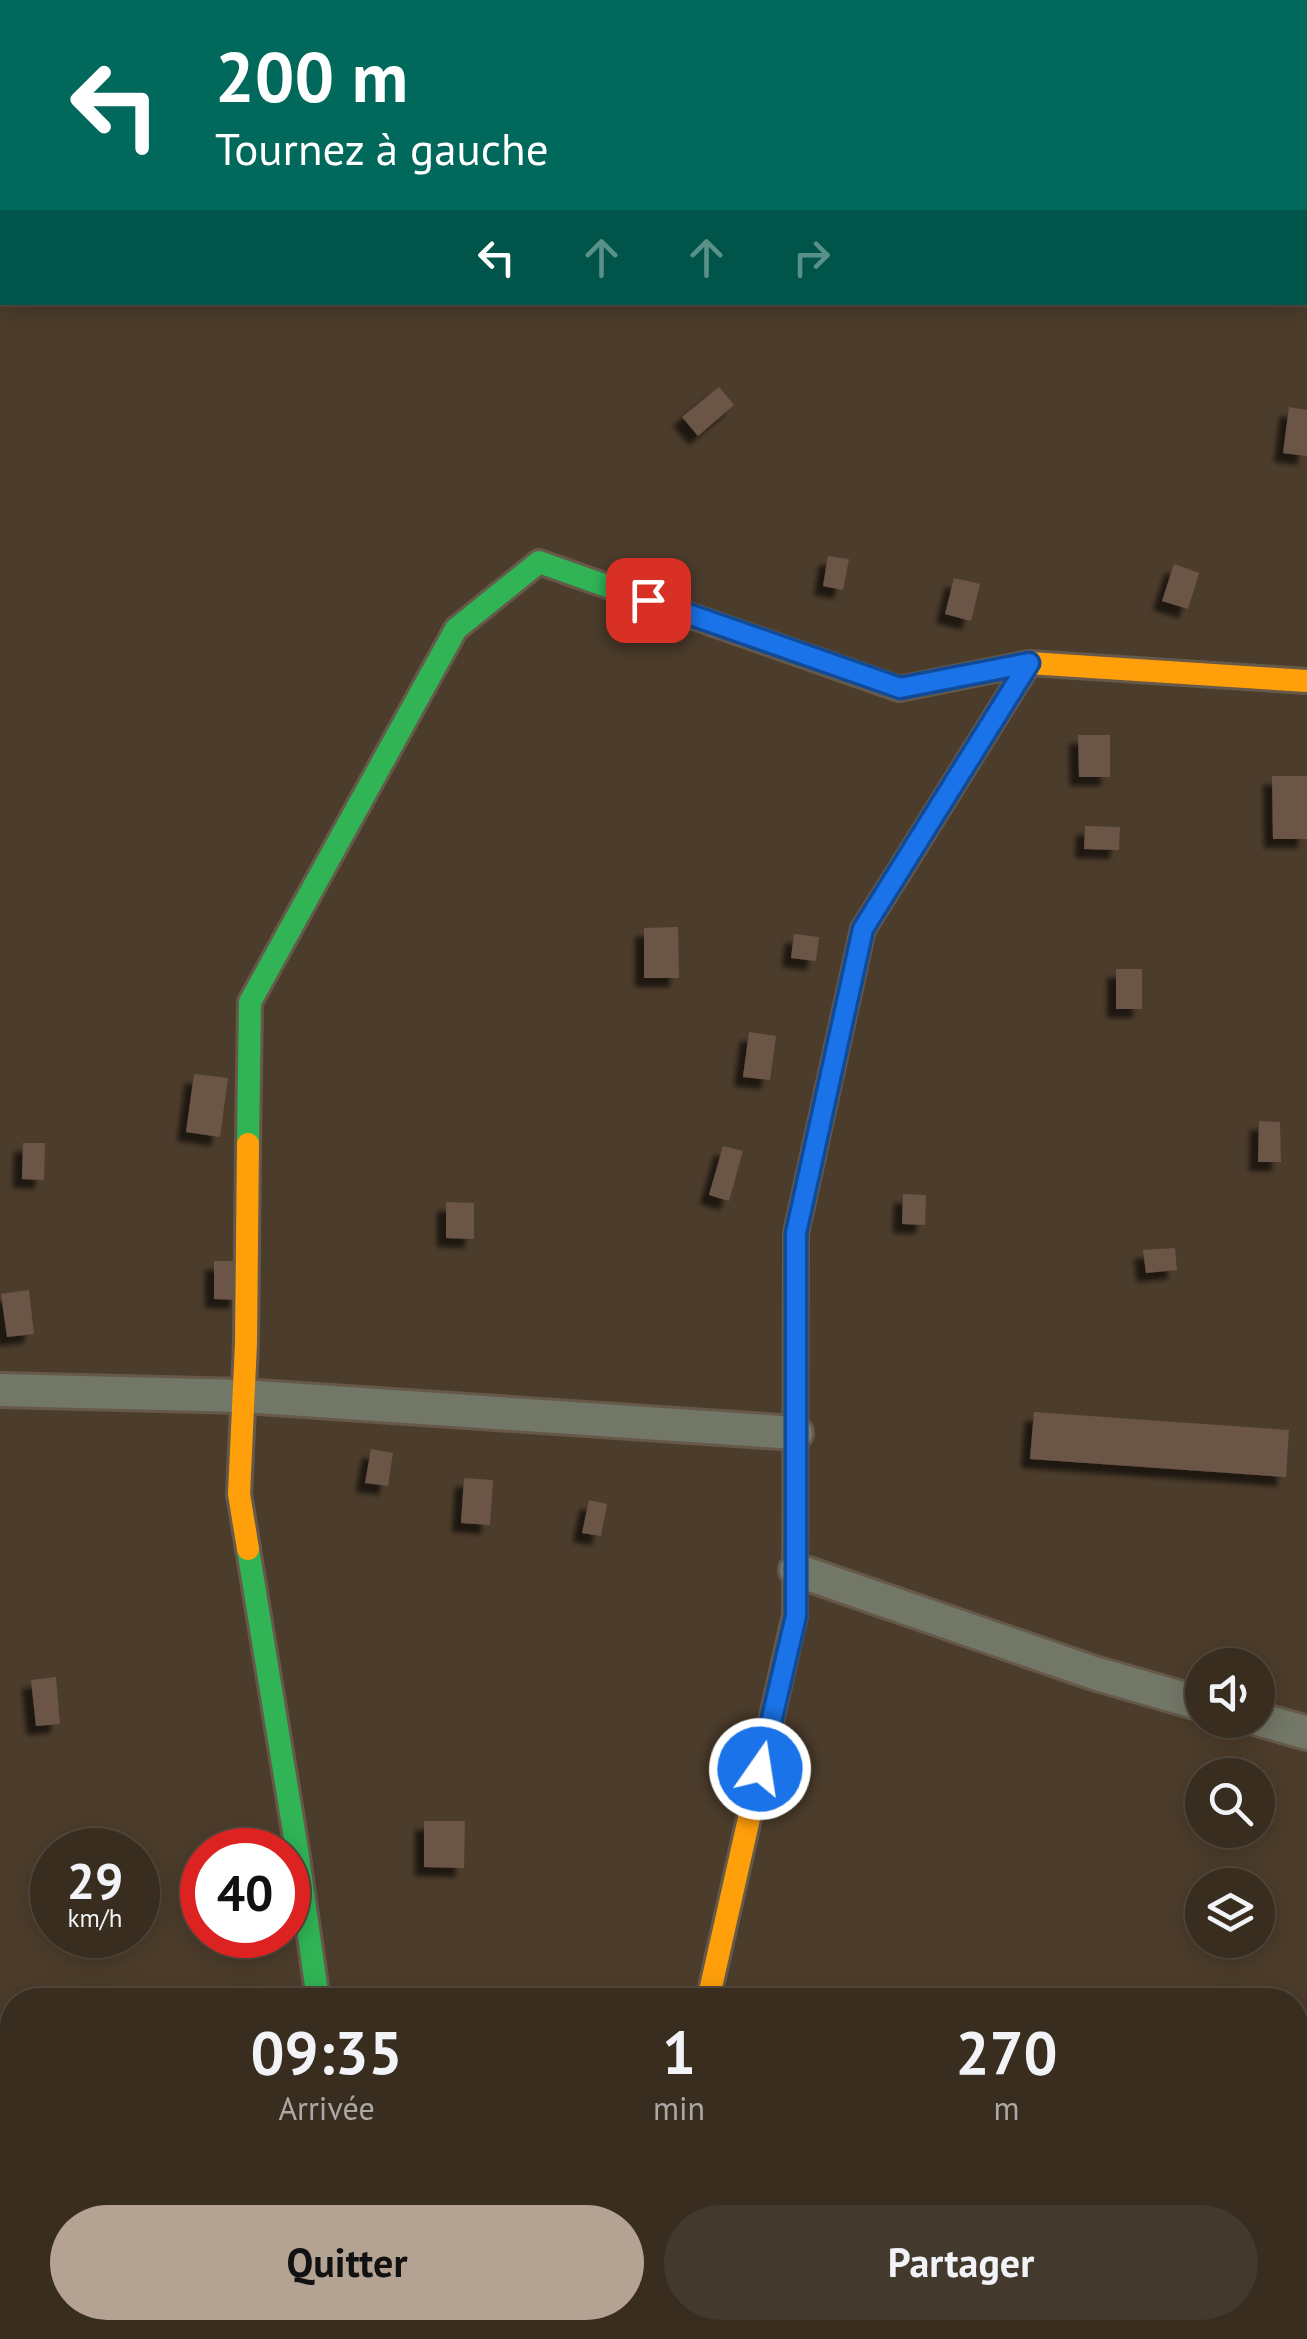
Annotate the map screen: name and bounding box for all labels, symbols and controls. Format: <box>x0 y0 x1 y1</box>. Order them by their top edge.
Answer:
text: 200 m <box>215 31 408 121</box>
icon: left <box>50 40 180 170</box>
text: Tournez à gauche <box>215 119 549 177</box>
icon: left <box>469 230 524 285</box>
icon: ahead <box>574 230 629 285</box>
icon: ahead <box>679 230 734 285</box>
icon: right <box>784 230 839 285</box>
pin <box>606 558 691 643</box>
icon: arrive <box>621 573 676 628</box>
map controls <box>1185 1648 1275 1958</box>
button: sound <box>1185 1648 1275 1738</box>
position arrow <box>708 1717 812 1821</box>
button: search <box>1185 1758 1275 1848</box>
speed limit sign: 40 <box>180 1828 310 1958</box>
text: 29 <box>67 1848 123 1913</box>
button: layers <box>1185 1868 1275 1958</box>
text: km/h <box>68 1902 122 1934</box>
text: 09:35 <box>250 2013 403 2091</box>
text: 1 <box>662 2013 696 2091</box>
text: 270 <box>956 2013 1058 2091</box>
text: Arrivée <box>278 2087 375 2129</box>
text: min <box>653 2087 705 2129</box>
text: m <box>994 2087 1020 2129</box>
button: Quitter <box>50 2205 644 2320</box>
button: Partager <box>664 2205 1258 2320</box>

